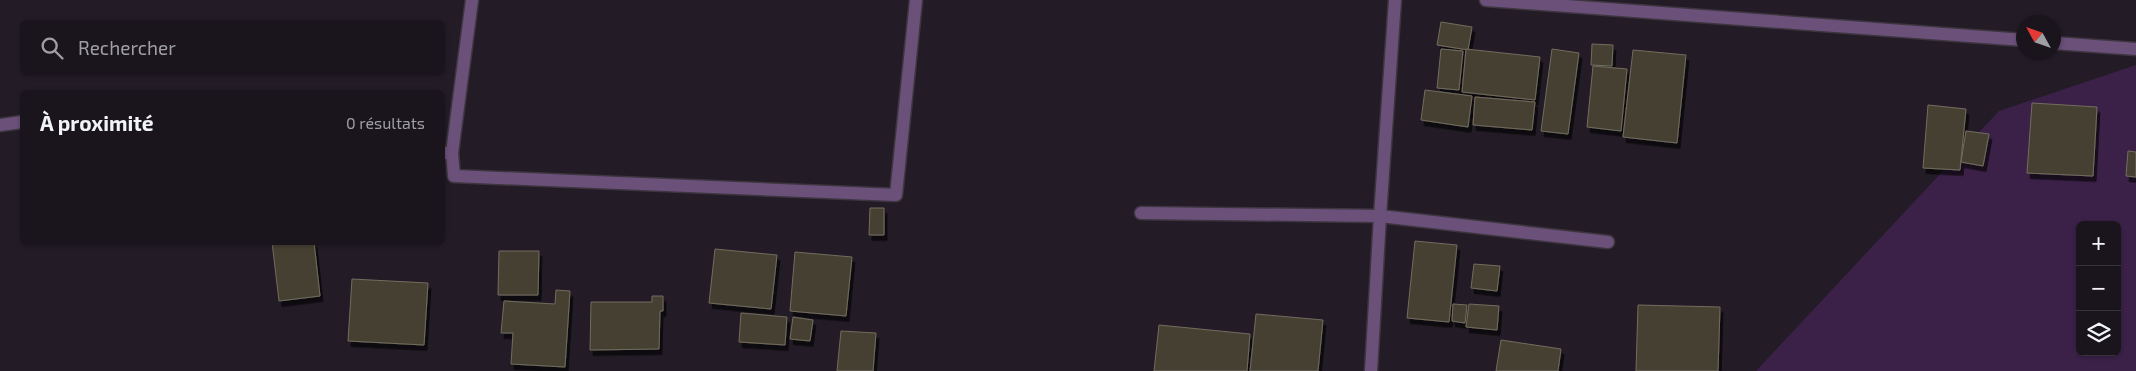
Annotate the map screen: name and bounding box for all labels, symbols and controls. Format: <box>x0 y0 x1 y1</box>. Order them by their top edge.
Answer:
north arrow <box>2016 15 2061 60</box>
search box <box>20 20 445 75</box>
icon: search <box>38 34 66 62</box>
text: Rechercher <box>78 36 176 59</box>
text: À proximité <box>40 110 154 135</box>
text: 0 résultats <box>346 113 425 132</box>
map controls <box>2076 221 2121 356</box>
button: + <box>2076 221 2121 266</box>
button: − <box>2076 266 2121 311</box>
button: layers <box>2076 311 2121 356</box>

